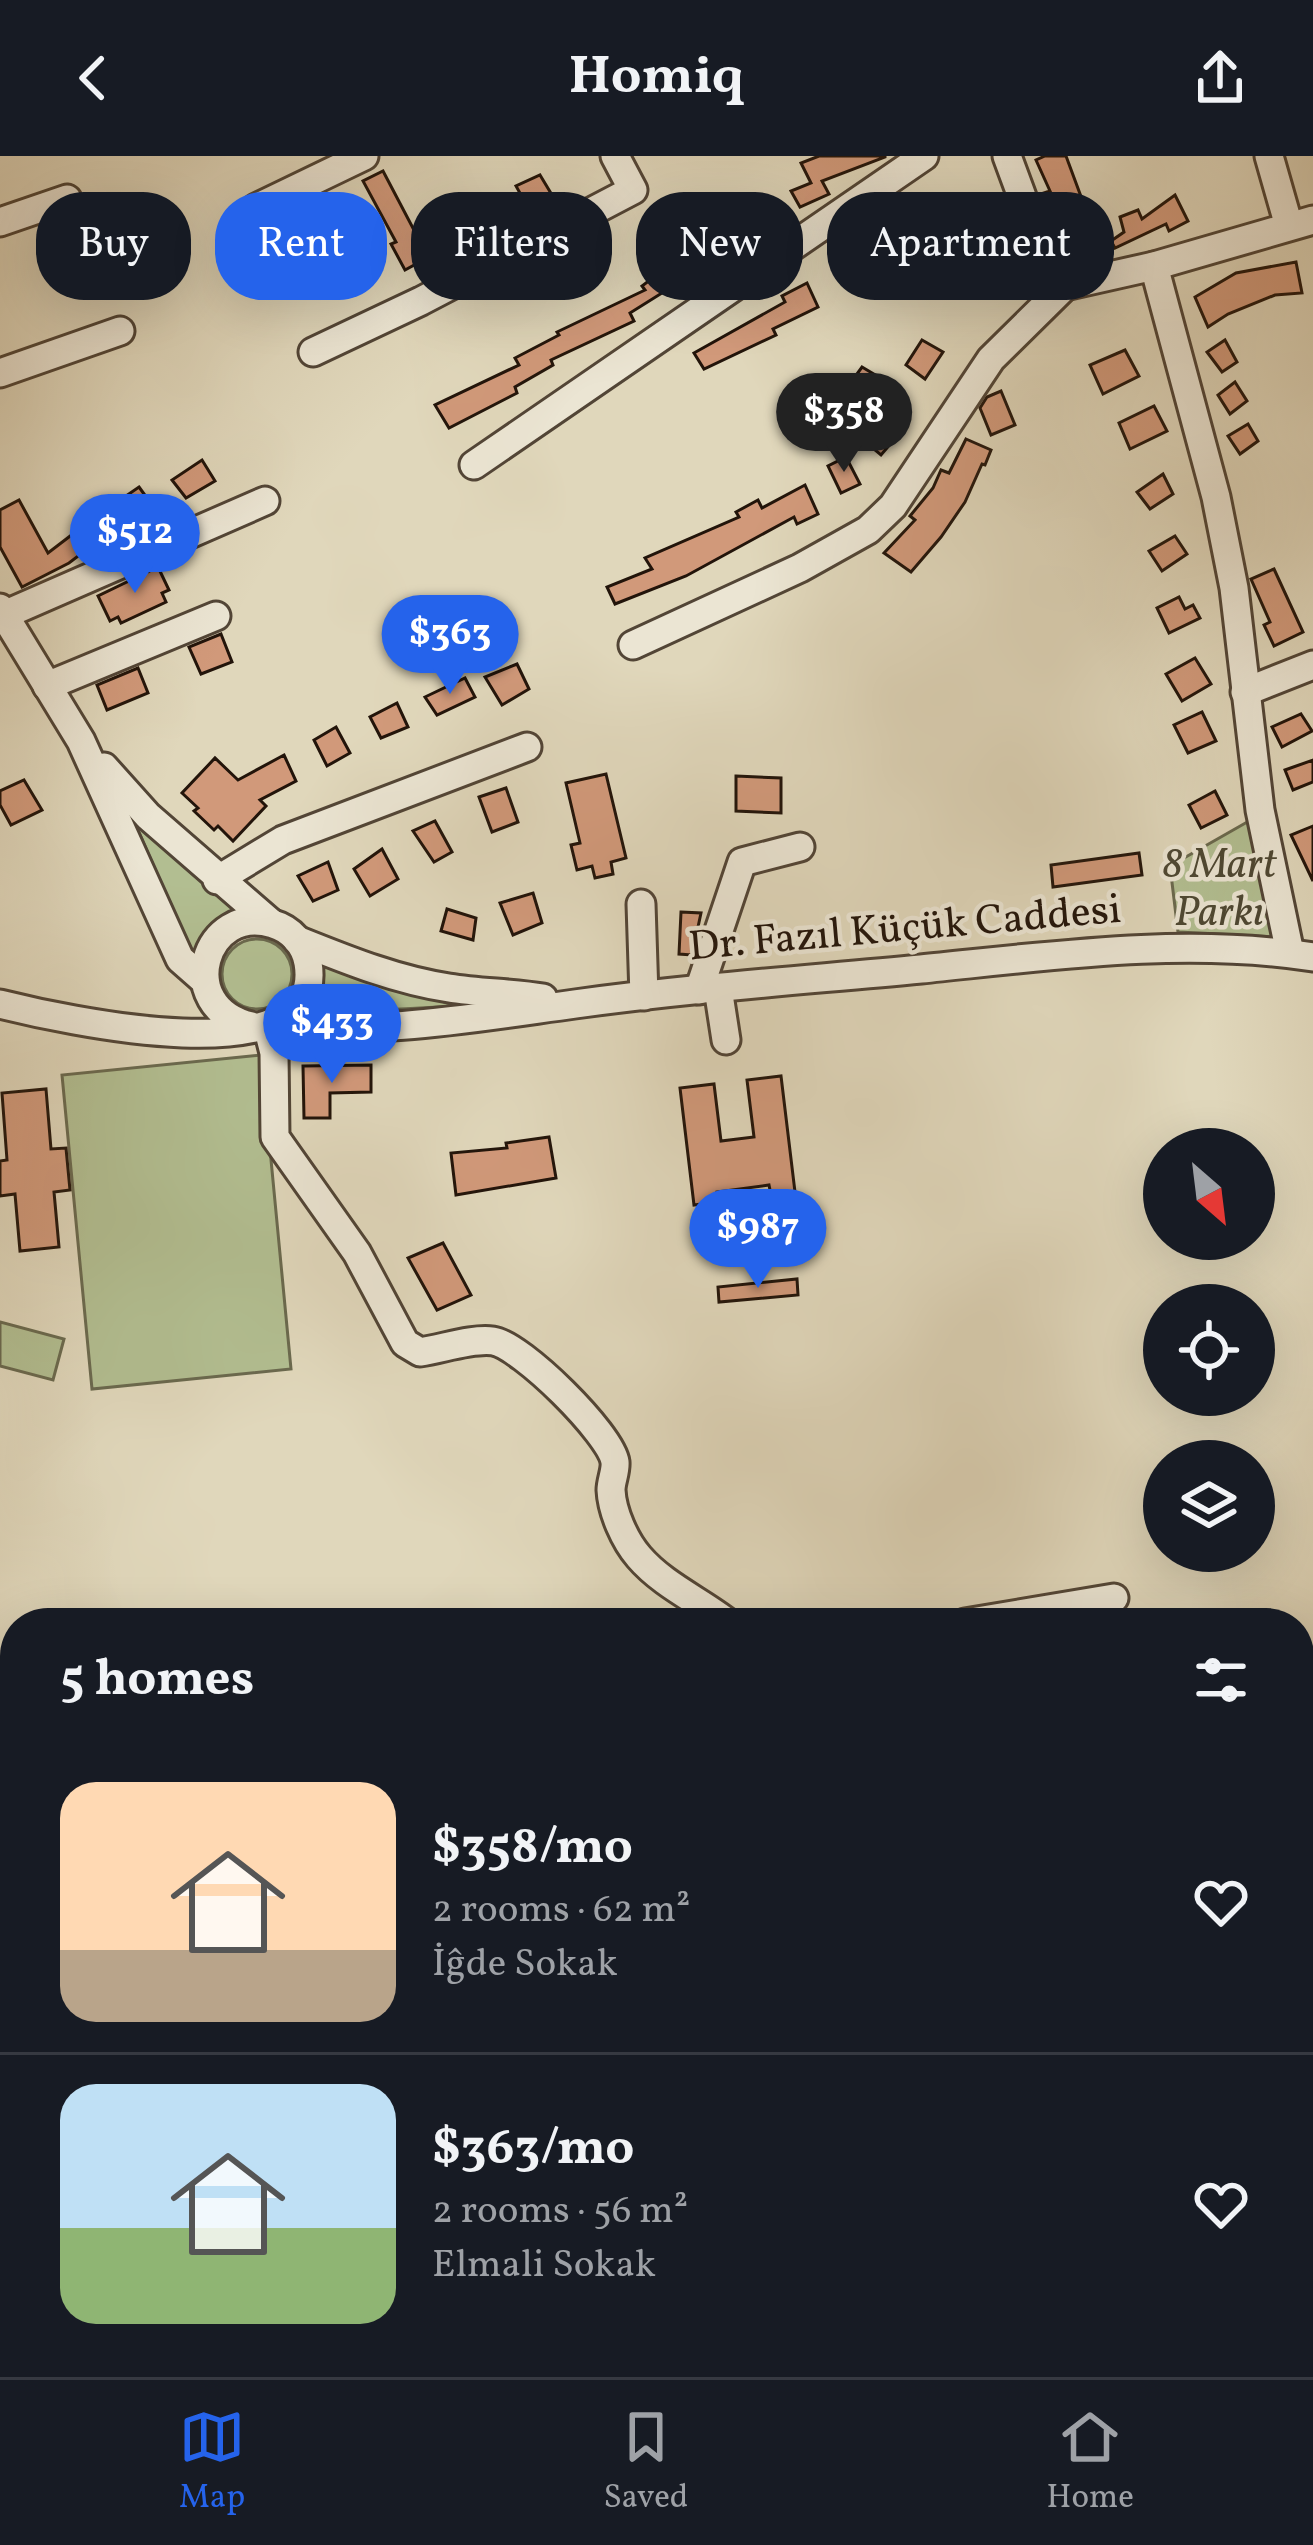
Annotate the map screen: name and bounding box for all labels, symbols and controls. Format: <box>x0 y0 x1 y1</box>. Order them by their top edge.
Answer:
text: Homiq <box>569 41 744 116</box>
icon: back <box>60 45 126 111</box>
icon: share <box>1187 45 1253 111</box>
chip: Buy <box>36 192 191 300</box>
chip: Rent <box>215 192 387 300</box>
chip: Filters <box>411 192 612 300</box>
chip: New <box>636 192 803 300</box>
chip: Apartment <box>827 192 1114 300</box>
pin: $358 <box>773 373 915 475</box>
text: $358 <box>803 385 885 439</box>
pin: $512 <box>64 494 206 596</box>
text: $512 <box>97 506 173 560</box>
pin: $363 <box>379 595 521 697</box>
text: $363 <box>409 607 491 661</box>
park label: 8 Mart Parkı <box>1162 837 1278 944</box>
street label: Dr. Fazıl Küçük Caddesi <box>686 882 1124 978</box>
pin: $433 <box>261 984 403 1086</box>
text: $433 <box>290 996 374 1050</box>
north arrow <box>1143 1128 1275 1260</box>
map controls <box>1143 1128 1275 1572</box>
pin: $987 <box>687 1189 829 1291</box>
text: $987 <box>716 1201 800 1255</box>
button: locate <box>1143 1284 1275 1416</box>
button: layers <box>1143 1440 1275 1572</box>
text: 5 homes <box>60 1645 254 1716</box>
icon: filters <box>1188 1647 1254 1713</box>
text: $358/mo <box>432 1813 633 1884</box>
icon: home <box>156 1830 300 1974</box>
icon: heart <box>1188 1869 1254 1935</box>
text: 2 rooms · 62 m² <box>432 1884 690 1938</box>
text: İĝde Sokak <box>432 1938 618 1992</box>
text: $363/mo <box>432 2114 634 2185</box>
icon: home <box>156 2132 300 2276</box>
icon: heart <box>1188 2171 1254 2237</box>
text: 2 rooms · 56 m² <box>432 2185 688 2239</box>
text: Elmali Sokak <box>432 2239 656 2293</box>
tab: Map <box>179 2404 245 2522</box>
tab: Saved <box>603 2404 688 2522</box>
tab: Home <box>1047 2404 1134 2522</box>

